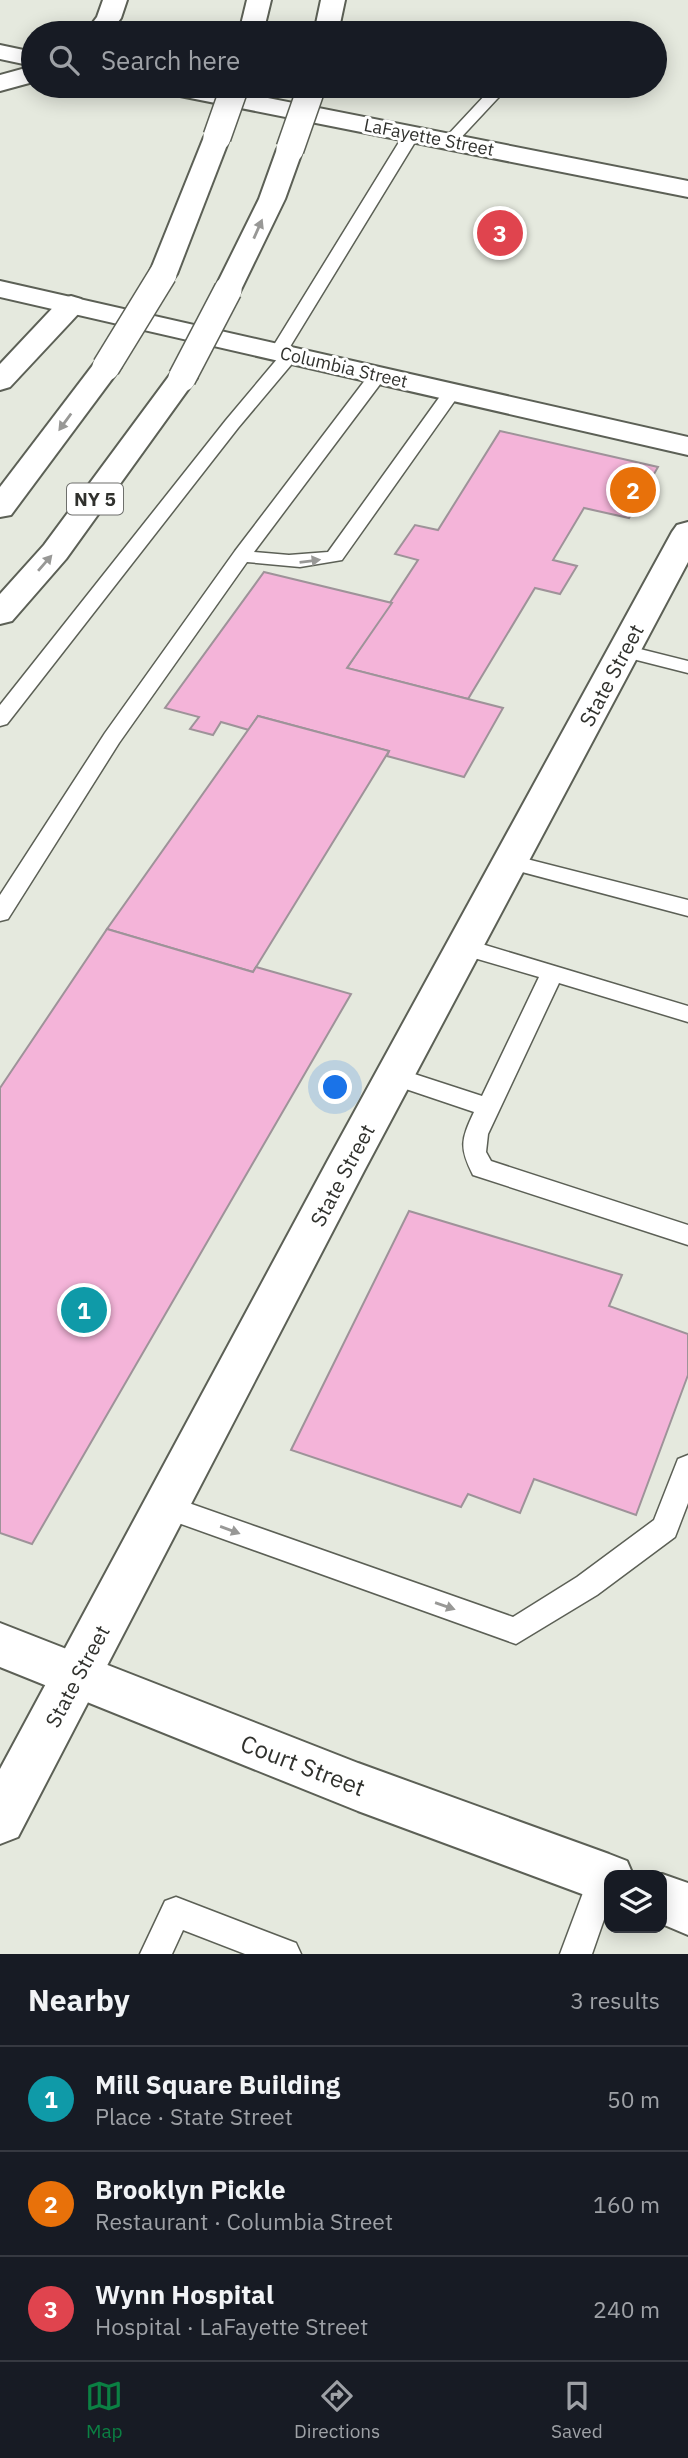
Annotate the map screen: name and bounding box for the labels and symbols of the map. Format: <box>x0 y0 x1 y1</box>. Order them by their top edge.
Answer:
street label: LaFayette Street <box>362 113 496 161</box>
pin: 3 <box>477 207 523 259</box>
one-way arrow <box>252 219 264 239</box>
street label: Columbia Street <box>278 341 410 393</box>
one-way arrow <box>59 413 73 431</box>
pin: 2 <box>610 464 656 516</box>
road number: NY 5 <box>67 484 123 514</box>
one-way arrow <box>37 554 53 572</box>
one-way arrow <box>299 555 321 566</box>
street label: State Street <box>572 619 650 731</box>
your location <box>318 1070 352 1104</box>
street label: State Street <box>303 1119 381 1231</box>
pin: 1 <box>61 1284 107 1336</box>
one-way arrow <box>220 1525 241 1536</box>
one-way arrow <box>434 1601 455 1612</box>
street label: State Street <box>38 1620 116 1732</box>
street label: Court Street <box>236 1727 370 1803</box>

